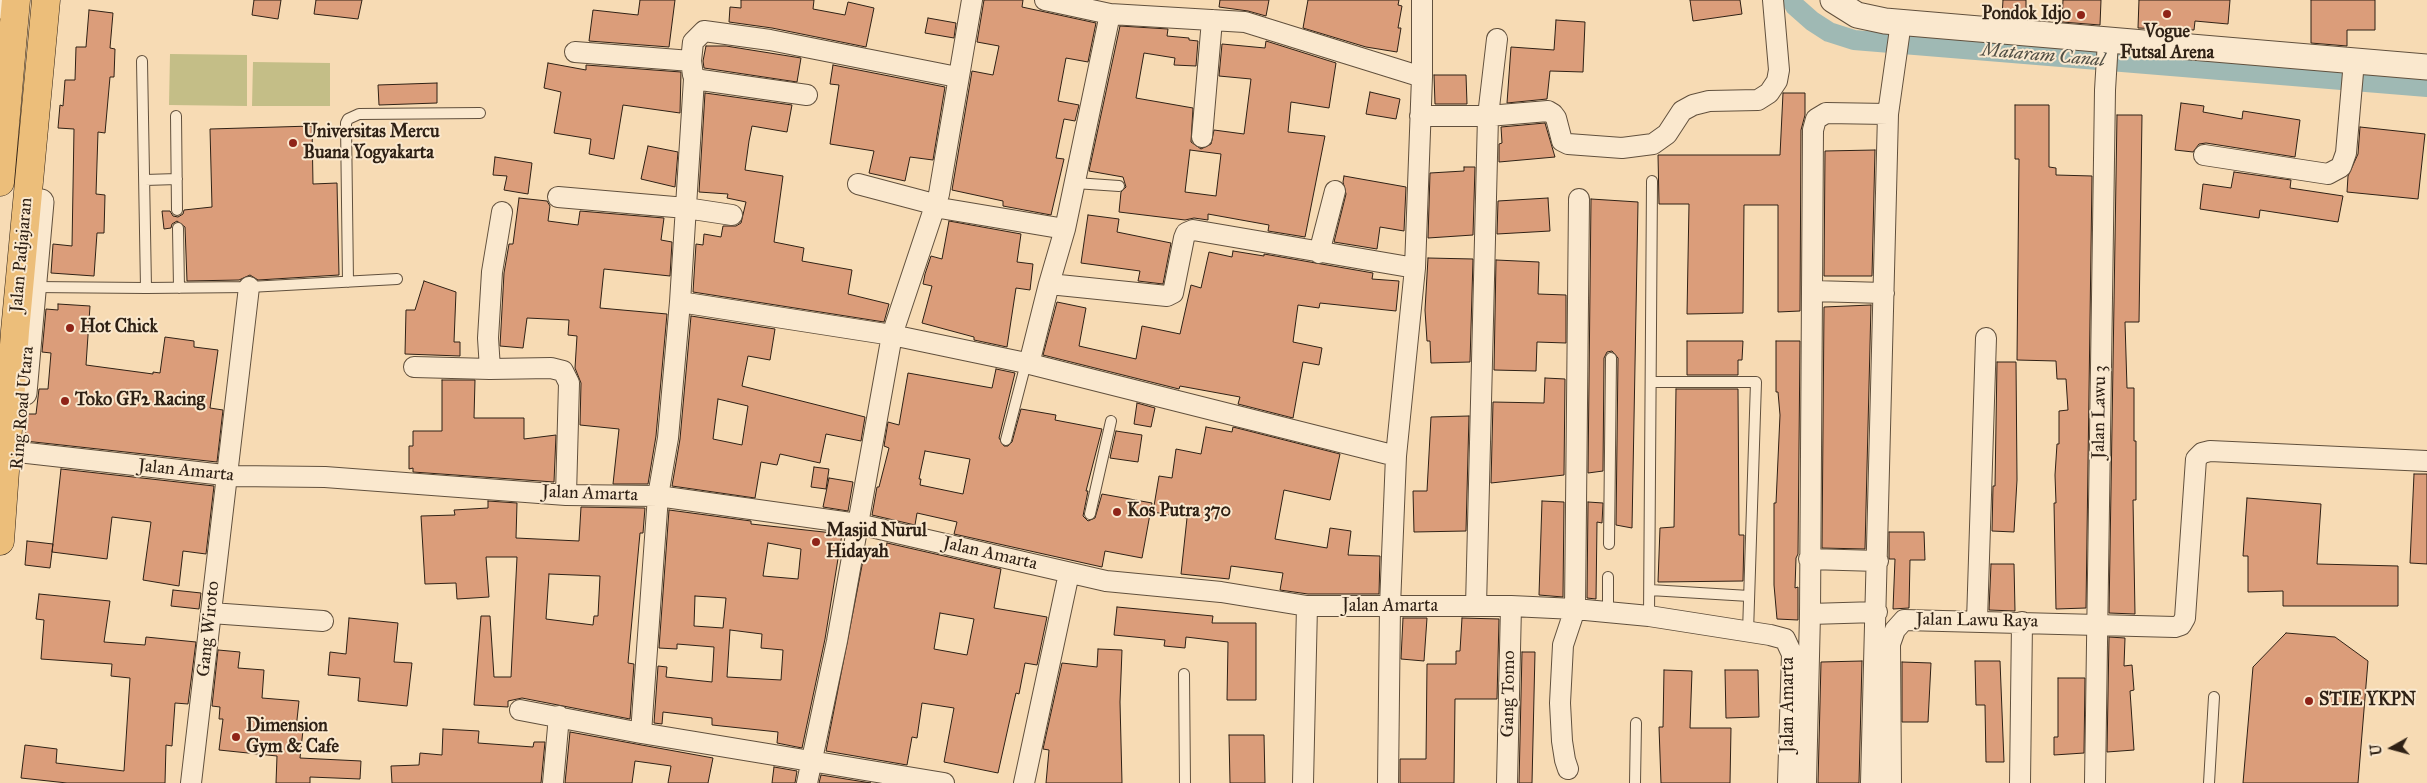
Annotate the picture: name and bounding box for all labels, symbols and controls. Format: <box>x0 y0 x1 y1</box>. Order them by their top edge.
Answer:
place label: Pondok Idjo <box>1982 4 2071 26</box>
marker: Vogue Futsal Arena <box>2161 8 2173 20</box>
marker: Pondok Idjo <box>2075 9 2087 21</box>
place label: Vogue Futsal Arena <box>2120 22 2214 64</box>
water label: Mataram Canal <box>1980 39 2106 73</box>
place label: Universitas Mercu Buana Yogyakarta <box>303 122 440 164</box>
marker: Universitas Mercu Buana Yogyakarta <box>287 137 299 149</box>
street label: Jalan Padjajaran <box>6 197 38 313</box>
place label: Hot Chick <box>80 317 158 339</box>
marker: Hot Chick <box>64 322 76 334</box>
street label: Ring Road Utara <box>7 345 39 471</box>
street label: Jalan Lawu 3 <box>2088 365 2112 459</box>
place label: Toko GF2 Racing <box>75 390 205 412</box>
marker: Toko GF2 Racing <box>59 395 71 407</box>
street label: Jalan Amarta <box>137 455 235 487</box>
street label: Jalan Amarta <box>542 482 638 506</box>
place label: Kos Putra 370 <box>1127 501 1231 523</box>
marker: Kos Putra 370 <box>1111 506 1123 518</box>
place label: Masjid Nurul Hidayah <box>826 521 927 564</box>
street label: Jalan Amarta <box>941 533 1039 575</box>
marker: Masjid Nurul Hidayah <box>810 536 822 548</box>
street label: Gang Wiroto <box>193 580 225 678</box>
street label: Jalan Amarta <box>1342 596 1438 618</box>
street label: Jalan Lawu Raya <box>1916 609 2038 633</box>
street label: Gang Tomo <box>1497 650 1521 738</box>
street label: Jalan Amarta <box>1778 657 1800 753</box>
place label: STIE YKPN <box>2319 690 2416 712</box>
marker: STIE YKPN <box>2303 695 2315 707</box>
place label: Dimension Gym & Cafe <box>246 716 339 759</box>
north arrow <box>2367 723 2417 773</box>
marker: Dimension Gym & Cafe <box>230 731 242 743</box>
text: U <box>2368 743 2386 756</box>

